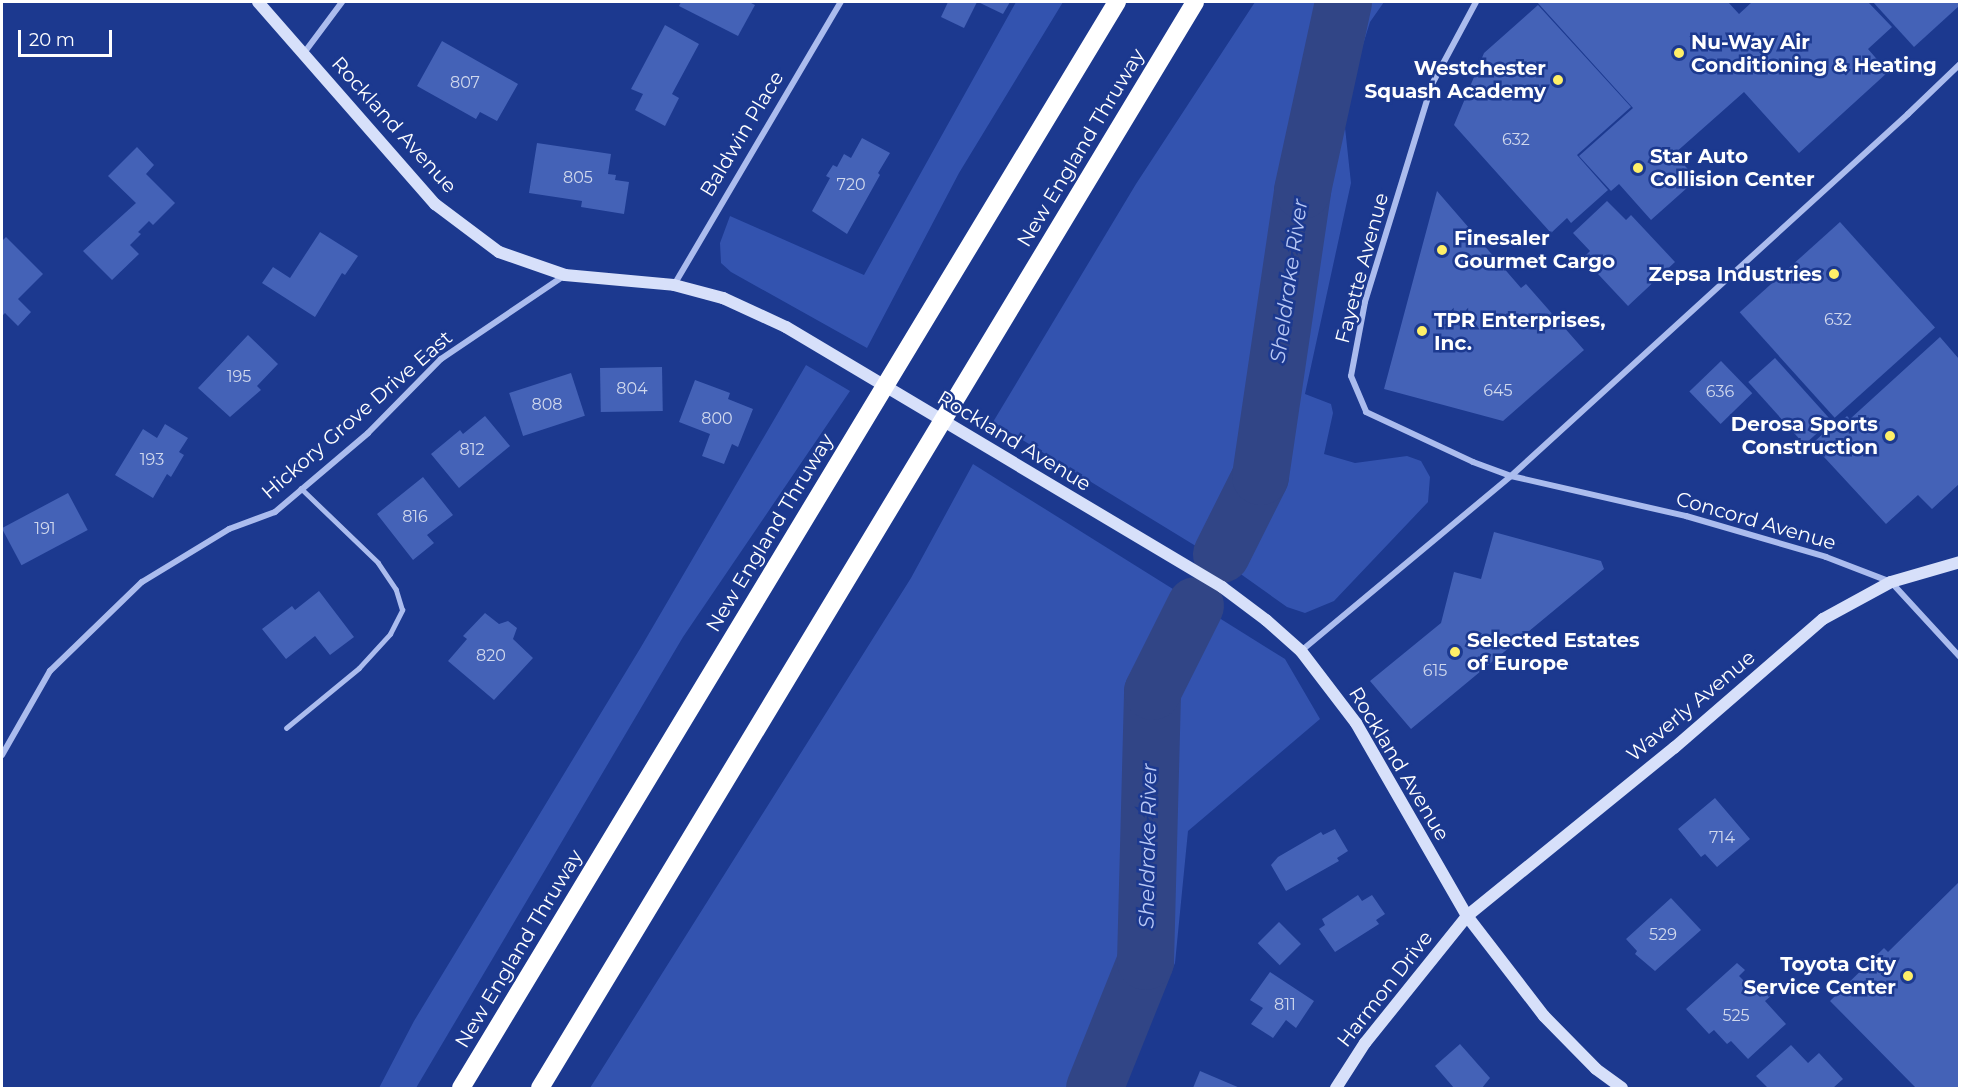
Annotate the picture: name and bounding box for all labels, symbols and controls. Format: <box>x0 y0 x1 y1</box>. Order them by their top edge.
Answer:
scale bar <box>21 18 116 56</box>
text: 20 m <box>29 29 75 51</box>
place label: Nu-Way Air Conditioning & Heating <box>1691 30 1937 77</box>
street label: New England Thruway <box>1012 45 1150 251</box>
marker: Nu-Way Air Conditioning & Heating <box>1672 46 1686 60</box>
street label: Rockland Avenue <box>327 52 461 198</box>
place label: Westchester Squash Academy <box>1365 56 1546 103</box>
street label: Baldwin Place <box>695 67 789 201</box>
house number: 807 <box>450 73 480 93</box>
marker: Westchester Squash Academy <box>1551 73 1565 87</box>
house number: 632 <box>1502 130 1530 150</box>
place label: Star Auto Collision Center <box>1650 144 1815 191</box>
marker: Star Auto Collision Center <box>1631 161 1645 175</box>
house number: 805 <box>563 168 593 188</box>
house number: 720 <box>836 175 866 195</box>
street label: Fayette Avenue <box>1330 190 1394 346</box>
water label: Sheldrake River <box>1265 197 1313 365</box>
place label: Finesaler Gourmet Cargo <box>1454 226 1615 273</box>
marker: Finesaler Gourmet Cargo <box>1435 243 1449 257</box>
place label: Zepsa Industries <box>1649 262 1822 286</box>
marker: Zepsa Industries <box>1827 267 1841 281</box>
place label: TPR Enterprises, Inc. <box>1434 308 1605 355</box>
house number: 632 <box>1824 310 1852 330</box>
marker: TPR Enterprises, Inc. <box>1415 324 1429 338</box>
street label: Hickory Grove Drive East <box>257 326 457 504</box>
house number: 195 <box>227 367 251 387</box>
house number: 804 <box>616 379 648 399</box>
house number: 645 <box>1483 381 1513 401</box>
house number: 636 <box>1706 382 1734 402</box>
street label: Rockland Avenue <box>933 386 1095 496</box>
house number: 808 <box>531 395 563 415</box>
house number: 800 <box>701 409 733 429</box>
place label: Derosa Sports Construction <box>1731 412 1878 459</box>
marker: Derosa Sports Construction <box>1883 429 1897 443</box>
street label: New England Thruway <box>701 430 839 636</box>
house number: 812 <box>459 440 485 460</box>
house number: 193 <box>140 450 164 470</box>
street label: Concord Avenue <box>1673 487 1839 555</box>
house number: 816 <box>402 507 428 527</box>
house number: 191 <box>34 519 56 539</box>
place label: Selected Estates of Europe <box>1467 628 1640 675</box>
marker: Selected Estates of Europe <box>1448 645 1462 659</box>
street label: Waverly Avenue <box>1622 645 1760 767</box>
house number: 820 <box>476 646 506 666</box>
house number: 615 <box>1423 661 1447 681</box>
street label: Rockland Avenue <box>1344 683 1454 845</box>
water label: Sheldrake River <box>1134 763 1162 929</box>
house number: 714 <box>1709 828 1735 848</box>
street label: New England Thruway <box>450 846 588 1052</box>
house number: 529 <box>1649 925 1677 945</box>
street label: Harmon Drive <box>1332 926 1438 1052</box>
place label: Toyota City Service Center <box>1744 952 1896 999</box>
marker: Toyota City Service Center <box>1901 969 1915 983</box>
house number: 811 <box>1274 995 1296 1015</box>
house number: 525 <box>1722 1006 1750 1026</box>

